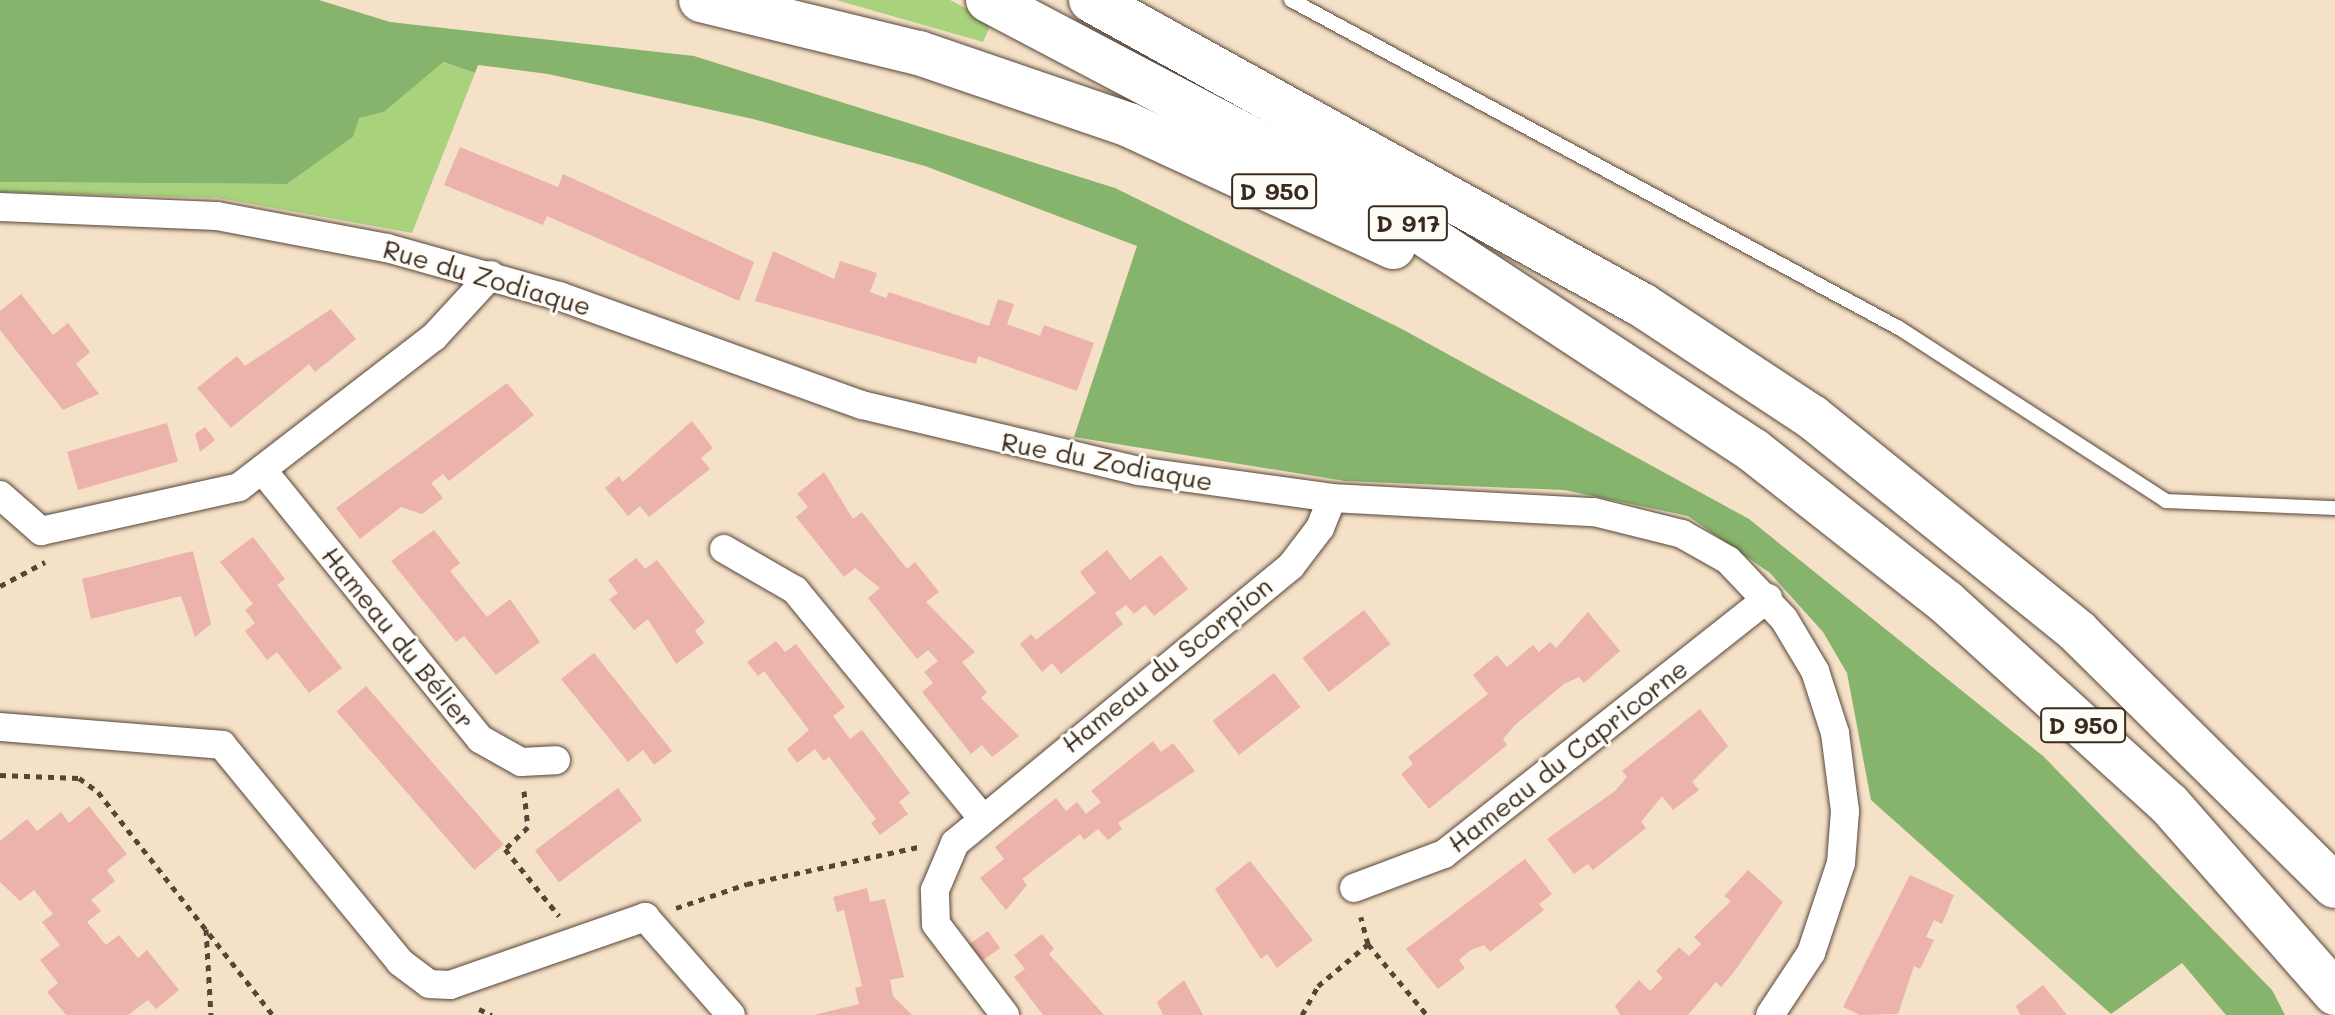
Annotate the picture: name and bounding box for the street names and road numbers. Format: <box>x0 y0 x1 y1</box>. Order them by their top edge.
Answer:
road number: D 950 <box>1230 171 1318 211</box>
road number: D 917 <box>1366 203 1450 243</box>
street label: Rue du Zodiaque <box>379 233 595 323</box>
street label: Rue du Zodiaque <box>999 426 1215 498</box>
street label: Hameau du Bélier <box>315 541 481 735</box>
street label: Hameau du Scorpion <box>1056 571 1278 759</box>
street label: Hameau du Capricorne <box>1442 653 1694 859</box>
road number: D 950 <box>2039 705 2127 745</box>

